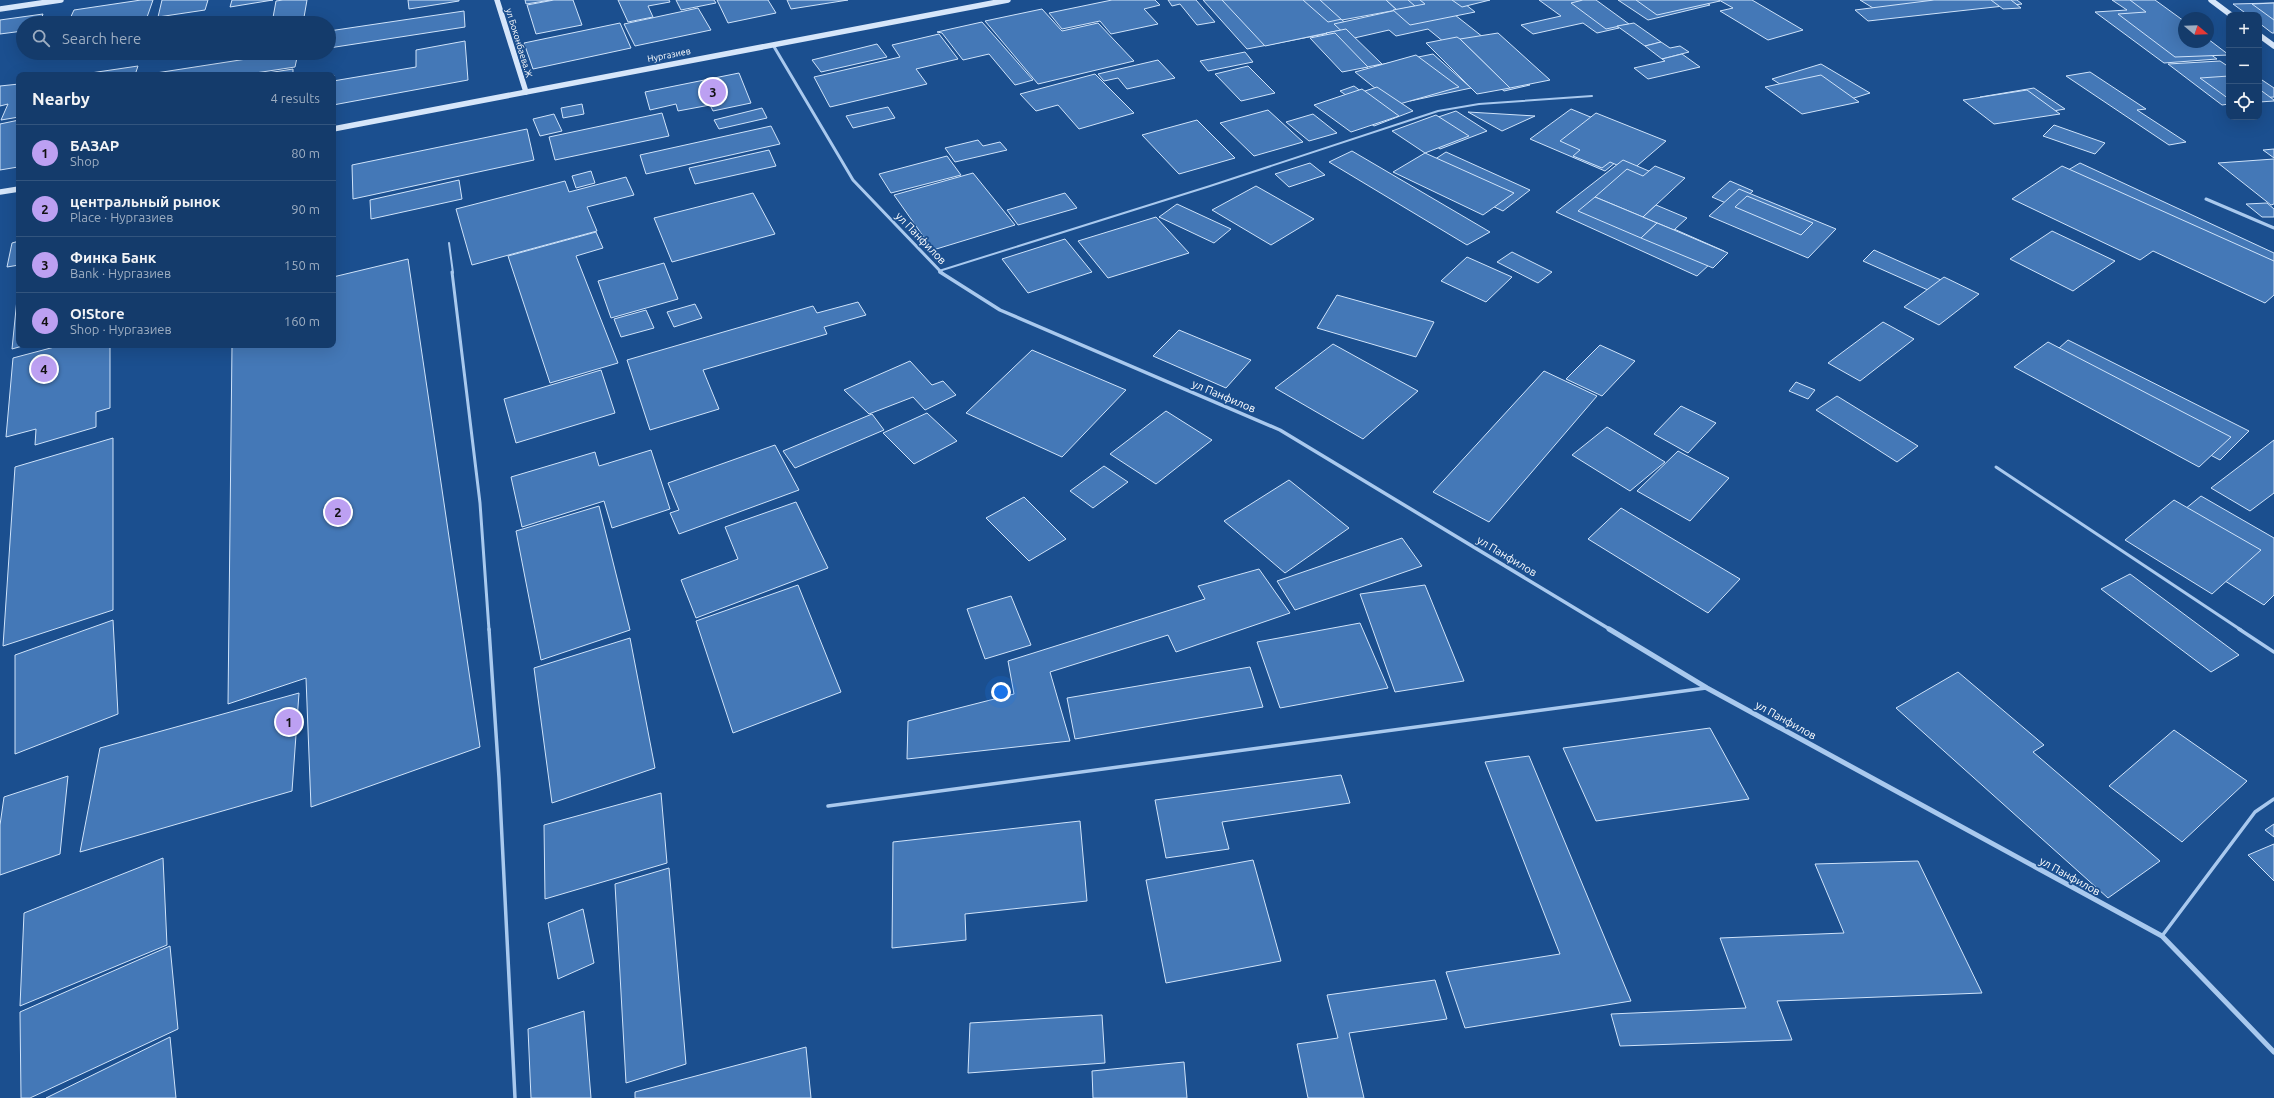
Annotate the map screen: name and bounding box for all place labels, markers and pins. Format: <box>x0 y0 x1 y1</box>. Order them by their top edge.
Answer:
pin: 3 <box>700 77 726 107</box>
pin: 4 <box>31 354 57 384</box>
pin: 2 <box>325 497 351 527</box>
pin: 1 <box>276 707 302 737</box>

